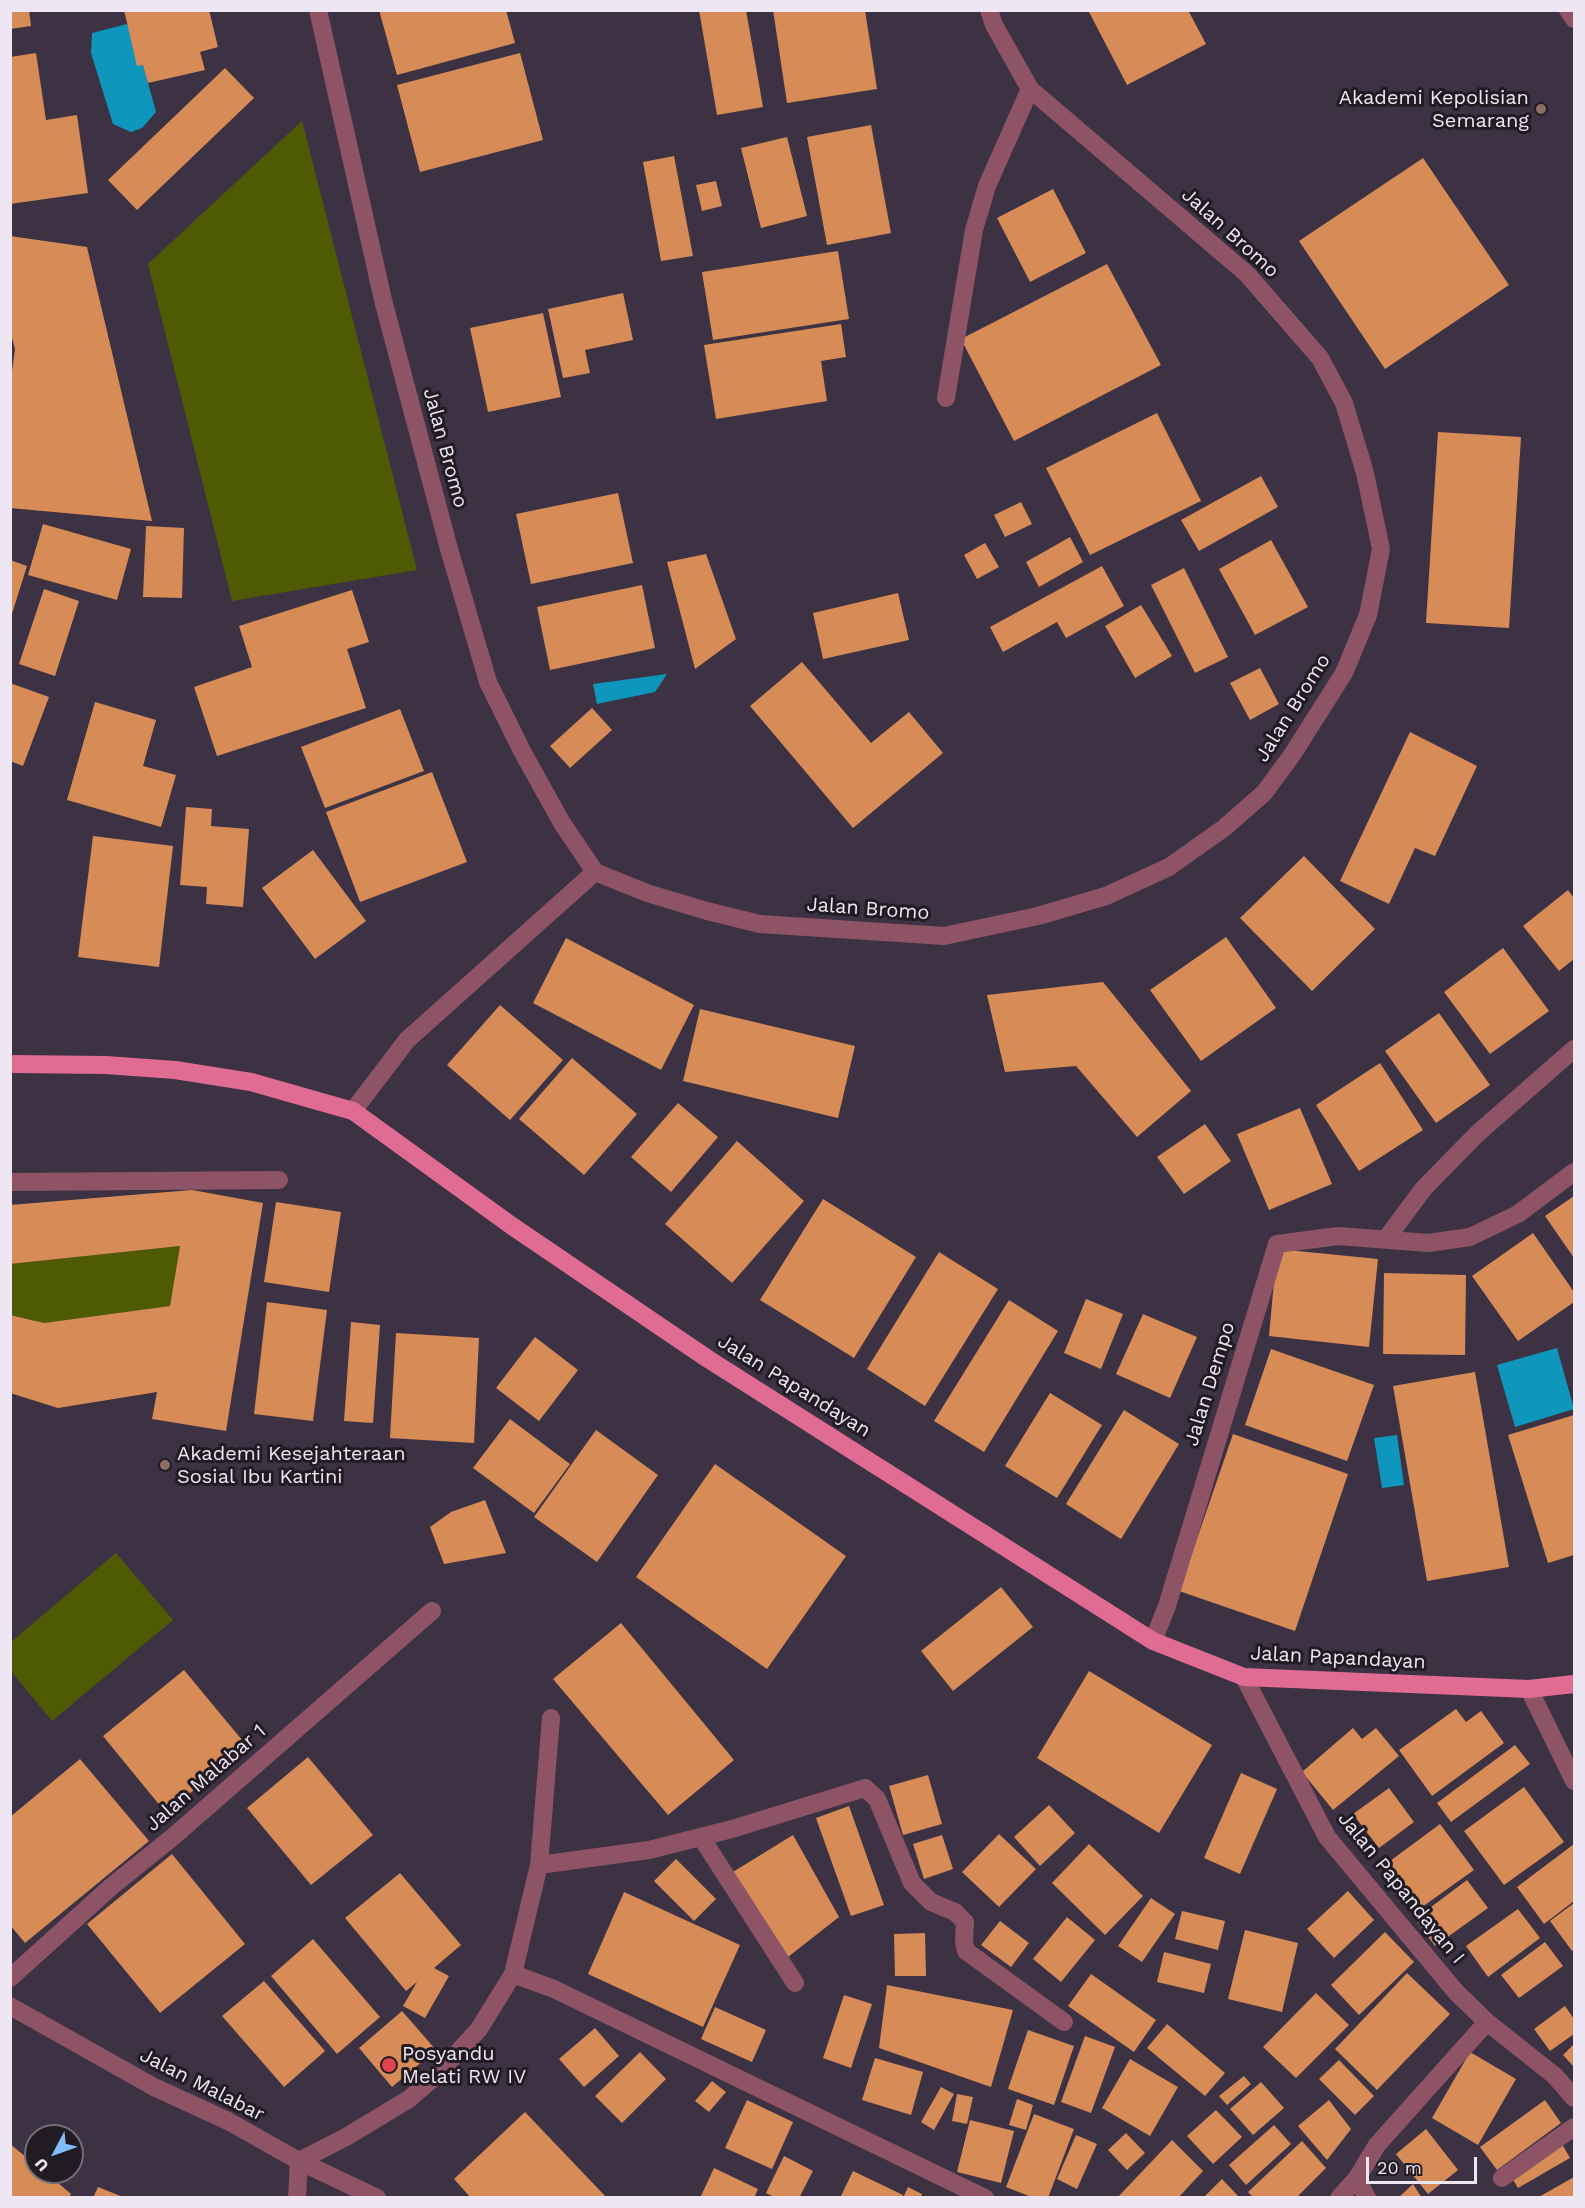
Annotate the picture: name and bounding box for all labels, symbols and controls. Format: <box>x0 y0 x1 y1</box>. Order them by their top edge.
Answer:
place label: Akademi Kepolisian Semarang <box>1339 86 1529 133</box>
marker: Akademi Kepolisian Semarang <box>1534 102 1548 116</box>
street label: Jalan Bromo <box>1176 183 1284 283</box>
street label: Jalan Bromo <box>418 386 472 510</box>
street label: Jalan Bromo <box>1250 650 1336 766</box>
street label: Jalan Bromo <box>806 893 930 925</box>
street label: Jalan Dempo <box>1180 1319 1240 1449</box>
street label: Jalan Papandayan <box>713 1329 875 1443</box>
place label: Akademi Kesejahteraan Sosial Ibu Kartini <box>177 1442 406 1489</box>
marker: Akademi Kesejahteraan Sosial Ibu Kartini <box>158 1458 172 1472</box>
street label: Jalan Papandayan <box>1250 1641 1426 1675</box>
street label: Jalan Malabar 1 <box>141 1719 271 1837</box>
street label: Jalan Papandayan I <box>1332 1807 1470 1969</box>
place label: Posyandu Melati RW IV <box>402 2042 526 2089</box>
street label: Jalan Malabar <box>136 2043 268 2127</box>
marker: Posyandu Melati RW IV <box>380 2056 398 2074</box>
north arrow <box>24 2124 84 2184</box>
scale bar <box>1369 2145 1480 2183</box>
text: U <box>31 2154 52 2175</box>
text: 20 m <box>1377 2157 1422 2178</box>

